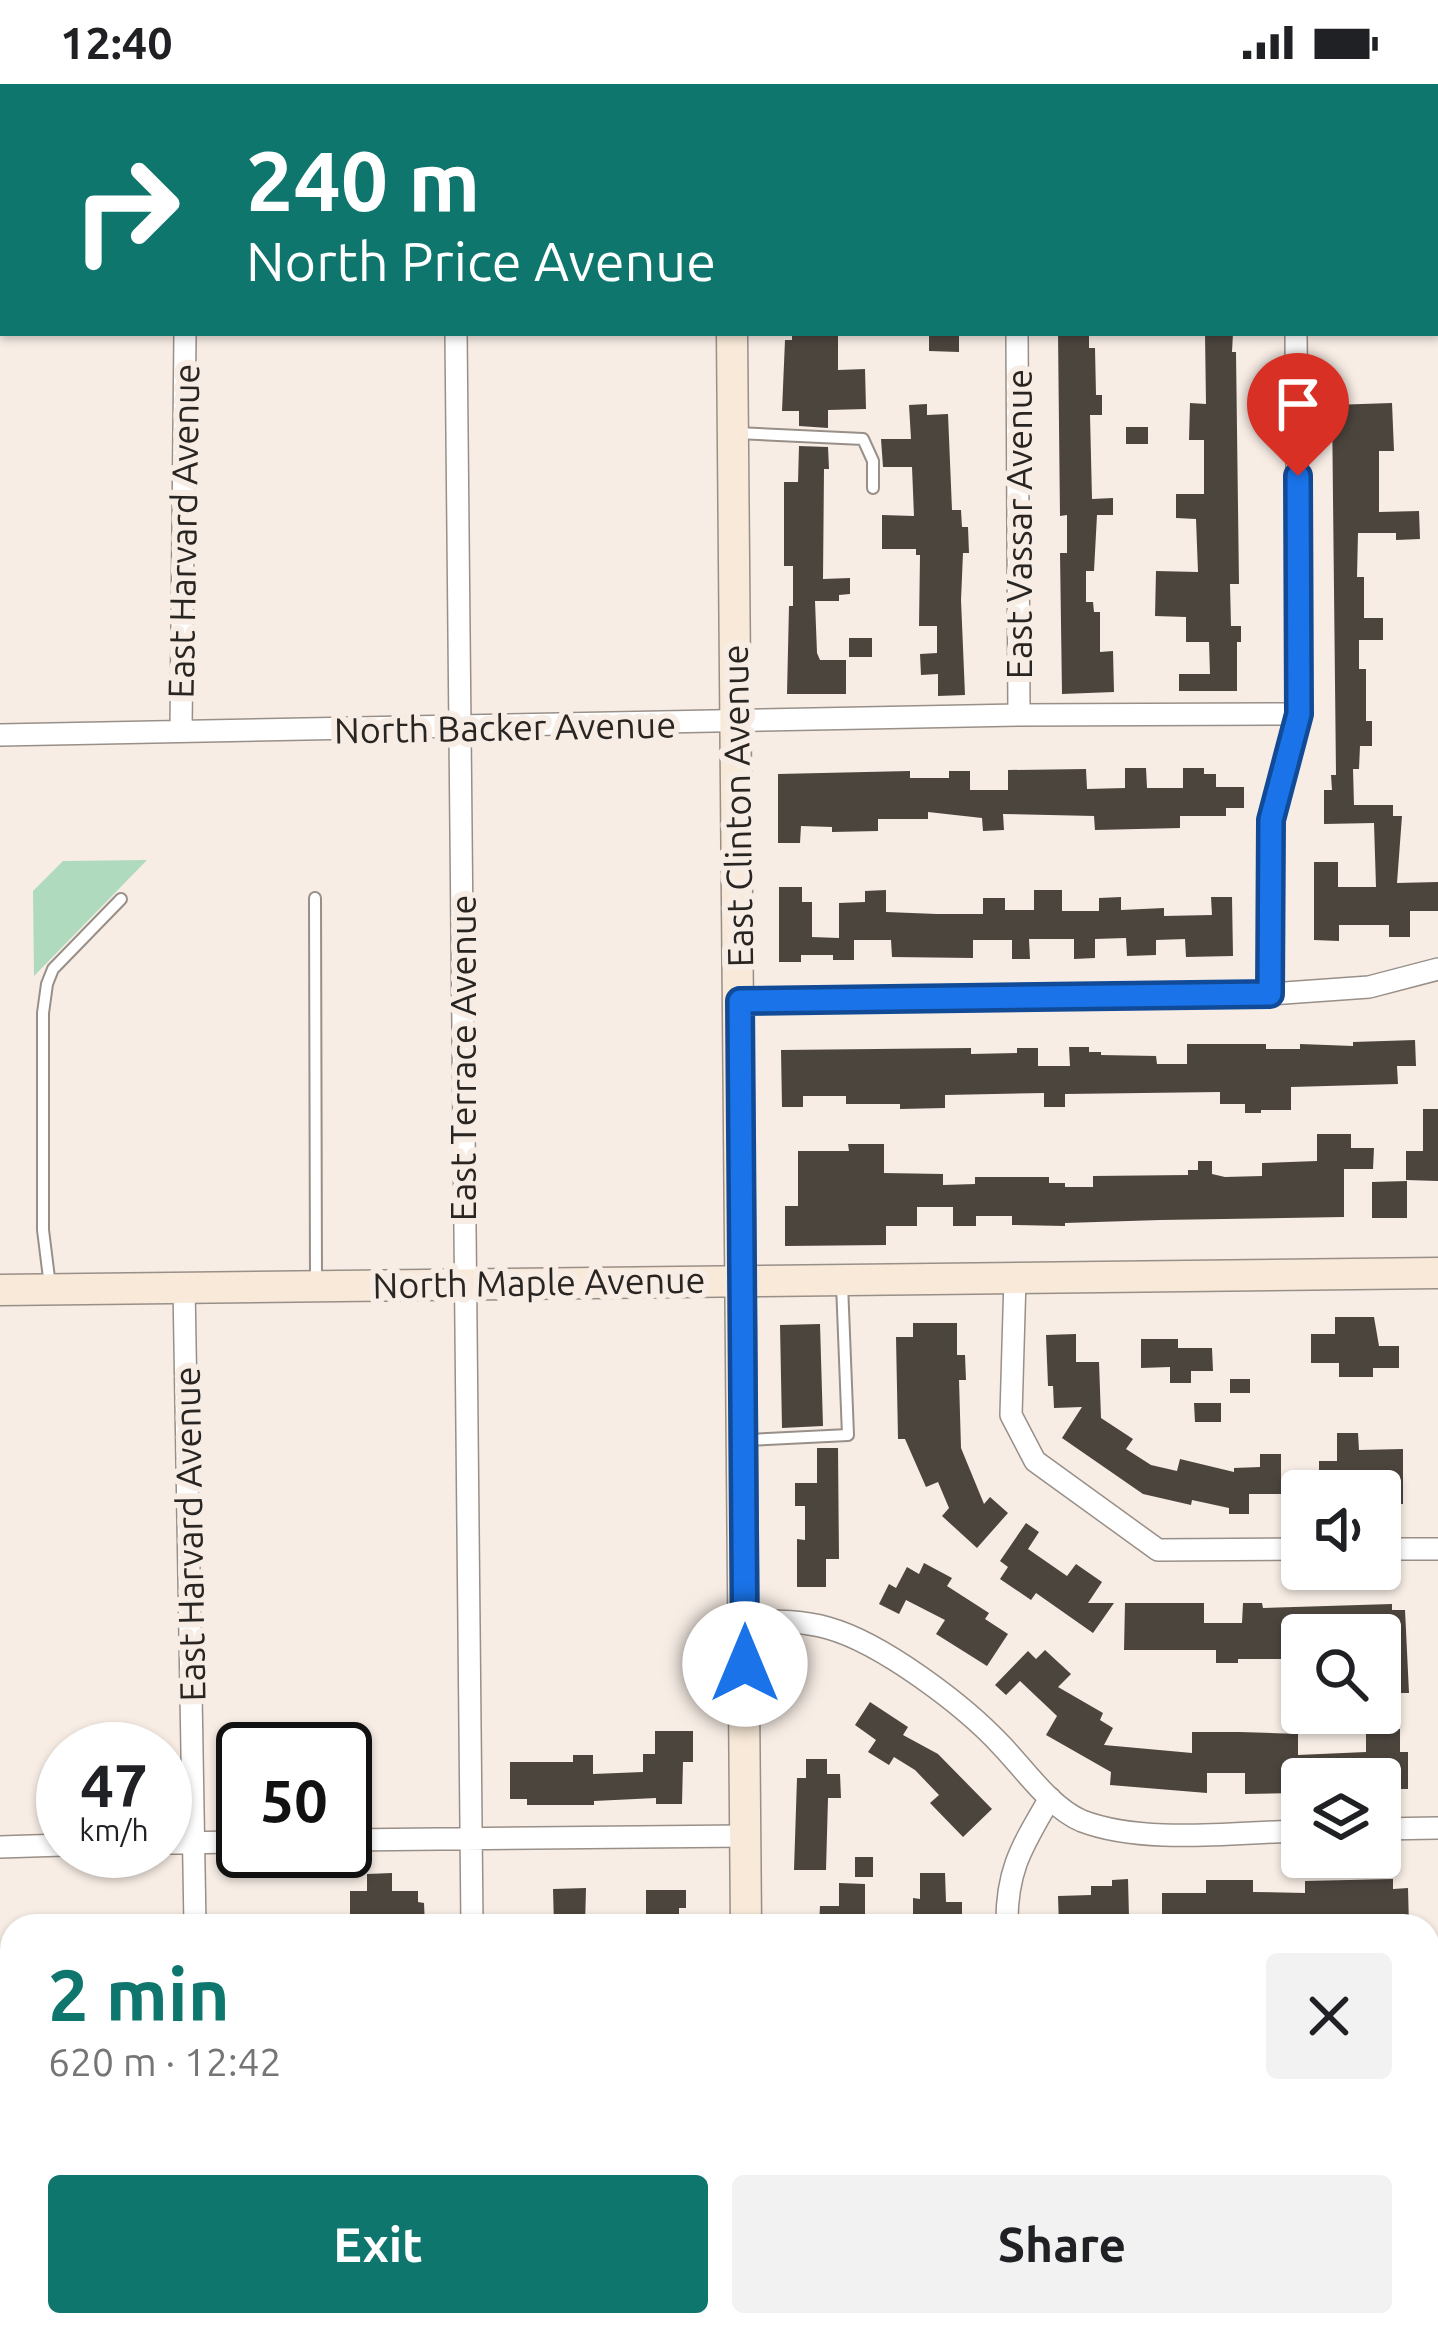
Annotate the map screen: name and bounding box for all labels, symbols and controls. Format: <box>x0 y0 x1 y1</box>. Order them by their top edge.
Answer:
text: 12:40 <box>60 17 173 68</box>
icon: right <box>48 132 204 288</box>
text: 240 m <box>246 133 480 227</box>
text: North Price Avenue <box>246 231 716 291</box>
pin <box>1247 353 1349 476</box>
street label: East Harvard Avenue <box>160 363 206 699</box>
street label: East Vassar Avenue <box>998 369 1039 679</box>
icon: arrive <box>1265 371 1331 437</box>
street label: East Clinton Avenue <box>714 644 760 968</box>
street label: North Backer Avenue <box>334 704 676 750</box>
street label: East Terrace Avenue <box>442 895 483 1221</box>
street label: North Maple Avenue <box>372 1259 706 1305</box>
street label: East Harvard Avenue <box>166 1366 212 1702</box>
map controls <box>1281 1470 1401 1878</box>
button: sound <box>1281 1470 1401 1590</box>
position arrow <box>682 1601 808 1727</box>
button: search <box>1281 1614 1401 1734</box>
speed limit sign: 50 <box>216 1722 372 1878</box>
text: 47 <box>80 1751 148 1818</box>
button: layers <box>1281 1758 1401 1878</box>
text: km/h <box>79 1813 149 1847</box>
button: close <box>1266 1953 1392 2079</box>
text: 2 min <box>48 1954 230 2035</box>
text: 620 m · 12:42 <box>48 2040 282 2083</box>
button: Exit <box>48 2175 708 2313</box>
button: Share <box>732 2175 1392 2313</box>

